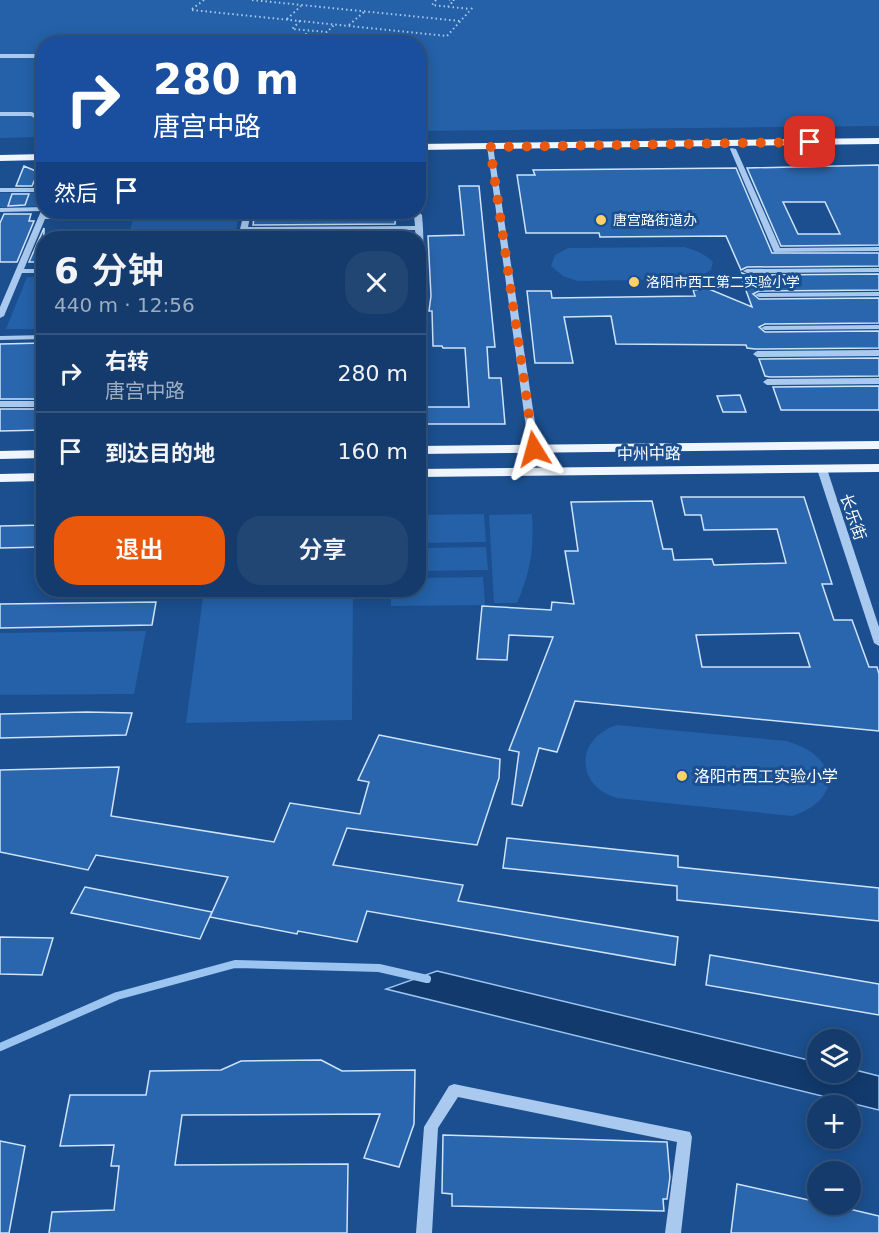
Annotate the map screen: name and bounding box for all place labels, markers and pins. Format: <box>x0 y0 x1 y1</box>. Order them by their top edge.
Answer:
pin <box>784 116 835 167</box>
place label: 唐宫路街道办 <box>613 212 697 228</box>
marker: 唐宫路街道办 <box>594 213 608 227</box>
place label: 洛阳市西工第二实验小学 <box>646 274 800 290</box>
marker: 洛阳市西工第二实验小学 <box>627 275 641 289</box>
place label: 洛阳市西工实验小学 <box>694 767 838 786</box>
marker: 洛阳市西工实验小学 <box>675 769 689 783</box>

